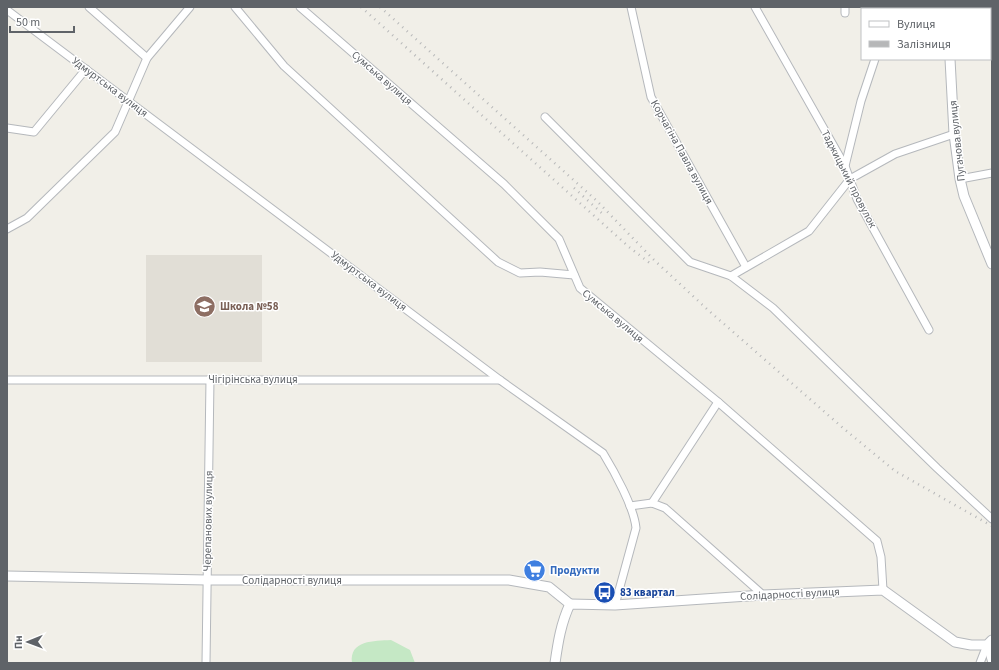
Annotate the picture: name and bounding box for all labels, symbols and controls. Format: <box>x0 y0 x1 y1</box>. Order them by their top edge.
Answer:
scale bar <box>10 8 74 34</box>
legend <box>861 8 991 60</box>
text: 50 m <box>16 14 40 31</box>
text: Вулиця <box>897 16 935 33</box>
text: Залізниця <box>897 36 951 53</box>
street label: Сумська вулиця <box>348 47 416 109</box>
street label: Удмуртська вулиця <box>69 53 151 121</box>
street label: Корчагіна Павла вулиця <box>647 97 717 207</box>
street label: Пугачова вулиця <box>945 100 969 182</box>
street label: Таджицький провулок <box>818 127 880 231</box>
street label: Удмуртська вулиця <box>328 247 410 315</box>
street label: Сумська вулиця <box>579 286 647 346</box>
school or university icon: Школа №58 <box>191 293 217 319</box>
place label: Школа №58 <box>220 299 279 314</box>
street label: Чiгiрiнська вулиця <box>208 372 298 387</box>
street label: Черепанових вулиця <box>200 471 216 571</box>
supermarket icon: Продукти <box>521 557 547 583</box>
place label: Продукти <box>550 563 599 578</box>
street label: Солідарності вулиця <box>242 573 342 588</box>
bus stop icon: 83 квартал <box>591 579 617 605</box>
street label: Солідарності вулиця <box>740 584 840 604</box>
place label: 83 квартал <box>620 585 675 600</box>
north arrow <box>8 622 48 662</box>
text: Пн <box>11 635 26 649</box>

